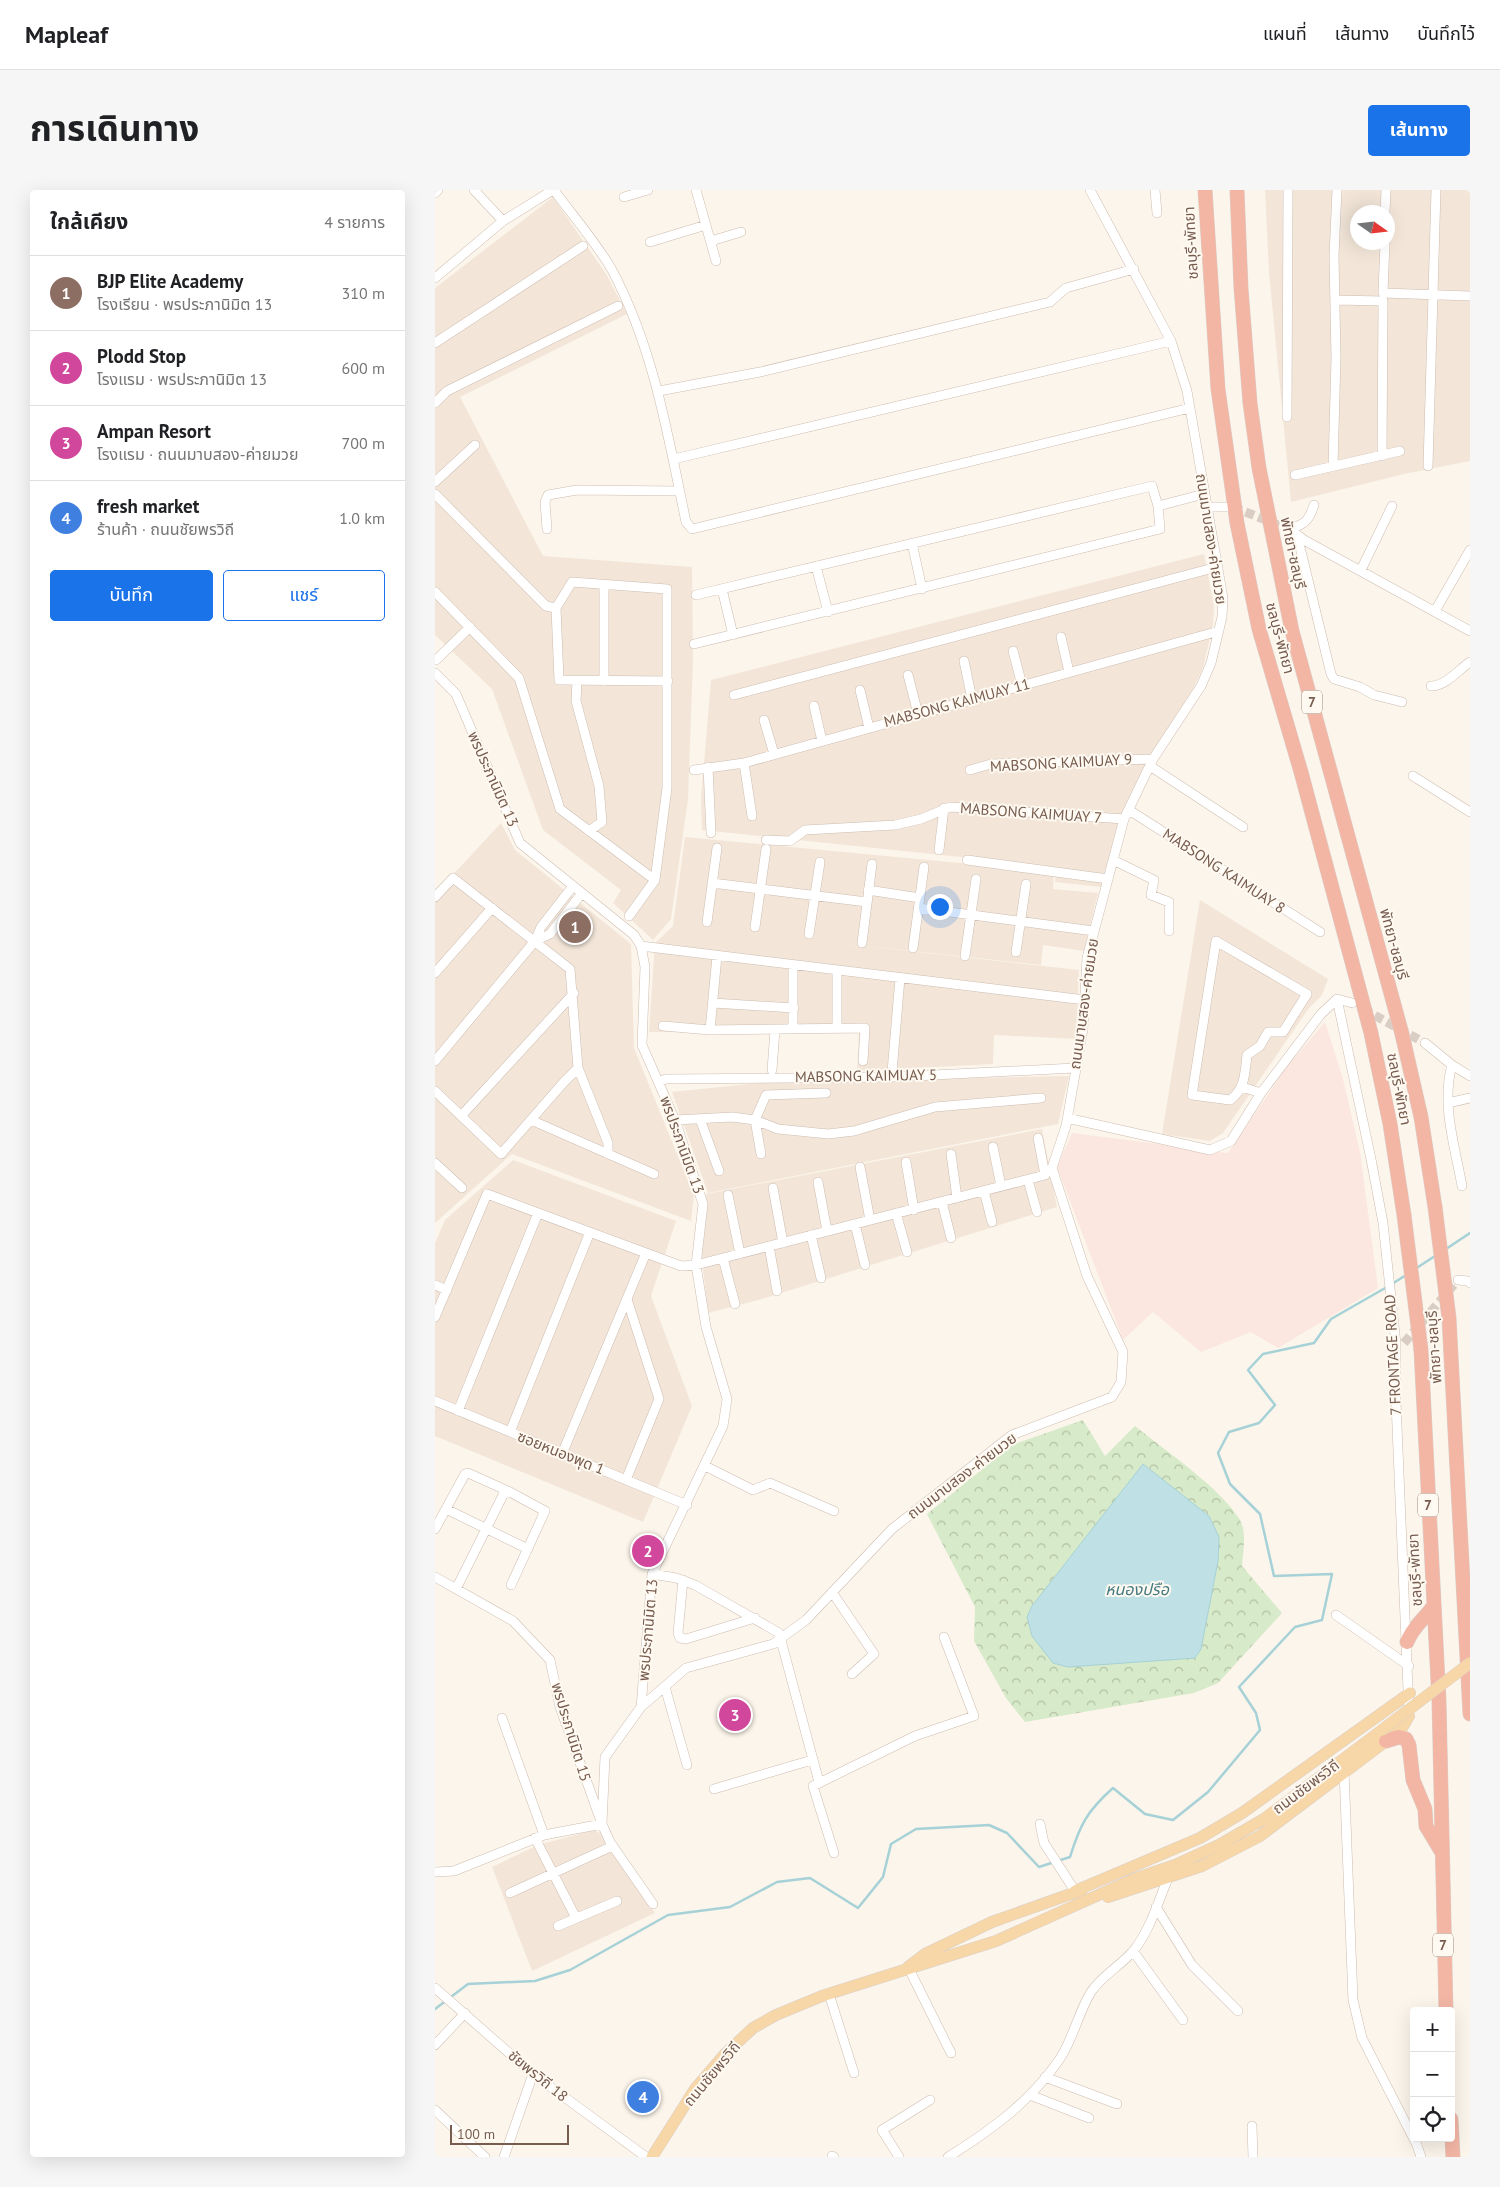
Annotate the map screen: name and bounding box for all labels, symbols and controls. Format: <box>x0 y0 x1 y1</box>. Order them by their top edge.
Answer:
text: Mapleaf <box>25 19 108 50</box>
text: แผนที่ <box>1263 22 1307 45</box>
text: เส้นทาง <box>1335 22 1389 45</box>
text: บันทึกไว้ <box>1417 22 1475 45</box>
text: การเดินทาง <box>30 105 199 151</box>
button: เส้นทาง <box>1368 105 1470 156</box>
north arrow <box>1350 205 1395 250</box>
street label: ชลบุรี-พัทยา <box>1179 206 1202 280</box>
text: ใกล้เคียง <box>50 208 128 235</box>
text: 4 รายการ <box>324 212 385 232</box>
text: BJP Elite Academy <box>97 269 243 293</box>
text: 1 <box>61 283 71 303</box>
text: 310 m <box>342 283 385 303</box>
text: โรงเรียน · พรประภานิมิต 13 <box>97 294 272 314</box>
text: Plodd Stop <box>97 344 186 368</box>
text: 2 <box>61 358 71 378</box>
text: 600 m <box>342 358 385 378</box>
text: โรงแรม · พรประภานิมิต 13 <box>97 369 267 389</box>
text: Ampan Resort <box>97 419 211 443</box>
text: 3 <box>61 433 71 453</box>
text: 700 m <box>342 433 385 453</box>
text: โรงแรม · ถนนมาบสอง-ค่ายมวย <box>97 444 299 464</box>
street label: ถนนมาบสอง-ค่ายมวย <box>1192 472 1231 606</box>
text: fresh market <box>97 494 199 518</box>
text: 4 <box>61 508 71 528</box>
text: 1.0 km <box>339 508 385 528</box>
street label: พัทยา-ชลบุรี <box>1277 515 1310 591</box>
text: ร้านค้า · ถนนชัยพรวิถี <box>97 519 234 539</box>
button: บันทึก <box>50 570 213 621</box>
button: แชร์ <box>223 570 385 621</box>
street label: ชลบุรี-พัทยา <box>1262 600 1299 676</box>
street label: MABSONG KAIMUAY 11 <box>882 674 1032 731</box>
road number: 7 <box>1302 691 1322 714</box>
street label: พรประภานิมิต 13 <box>464 728 523 830</box>
street label: MABSONG KAIMUAY 9 <box>989 749 1133 776</box>
street label: MABSONG KAIMUAY 7 <box>959 798 1103 827</box>
street label: MABSONG KAIMUAY 8 <box>1159 824 1289 917</box>
your location <box>927 894 953 920</box>
street label: พัทยา-ชลบุรี <box>1376 906 1413 982</box>
pin: 1 <box>559 908 591 946</box>
street label: ถนนมาบสอง-ค่ายมวย <box>1065 937 1102 1071</box>
street label: ชลบุรี-พัทยา <box>1383 1051 1416 1127</box>
street label: MABSONG KAIMUAY 5 <box>795 1065 937 1086</box>
street label: พรประภานิมิต 13 <box>656 1093 709 1196</box>
street label: 7 FRONTAGE ROAD <box>1380 1294 1405 1416</box>
street label: พัทยา-ชลบุรี <box>1421 1310 1446 1384</box>
street label: ซอยหนองพุด 1 <box>515 1426 608 1479</box>
street label: ถนนมาบสอง-ค่ายมวย <box>903 1428 1020 1523</box>
road number: 7 <box>1418 1494 1438 1516</box>
pin: 2 <box>632 1532 664 1570</box>
street label: ชลบุรี-พัทยา <box>1403 1533 1426 1607</box>
street label: พรประภานิมิต 13 <box>634 1578 661 1682</box>
water label: หนองปรือ <box>1105 1579 1170 1599</box>
street label: พรประภานิมิต 15 <box>547 1680 596 1784</box>
pin: 3 <box>719 1696 751 1734</box>
street label: ถนนชัยพรวิถี <box>1269 1755 1343 1818</box>
road number: 7 <box>1433 1934 1453 1956</box>
map controls <box>1410 2007 1455 2142</box>
button: + <box>1410 2007 1455 2052</box>
street label: ถนนชัยพรวิถี <box>679 2037 744 2110</box>
street label: ชัยพรวิถี 18 <box>504 2046 572 2106</box>
button: − <box>1410 2052 1455 2097</box>
pin: 4 <box>627 2078 659 2116</box>
button: locate <box>1410 2097 1455 2142</box>
scale bar <box>450 2122 569 2145</box>
text: 100 m <box>457 2125 495 2143</box>

